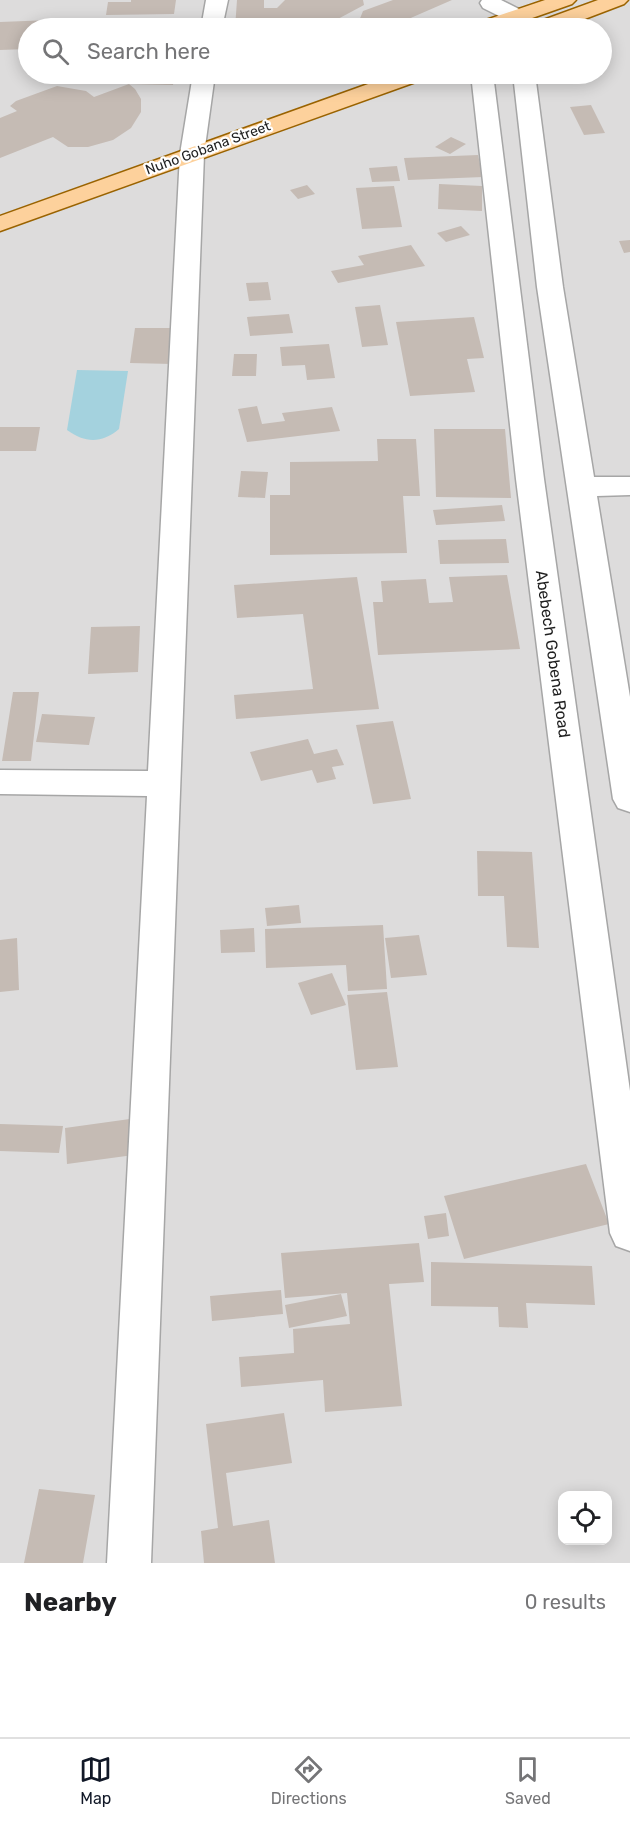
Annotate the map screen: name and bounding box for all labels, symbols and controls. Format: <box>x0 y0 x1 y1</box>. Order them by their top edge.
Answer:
search box <box>18 18 612 84</box>
icon: search <box>39 35 72 68</box>
text: Search here <box>87 38 210 65</box>
street label: Nuho Gobana Street <box>143 117 273 179</box>
street label: Abebech Gobena Road <box>532 569 574 739</box>
map controls <box>558 1491 612 1545</box>
button: locate <box>558 1491 612 1545</box>
text: Nearby <box>24 1587 117 1618</box>
text: 0 results <box>525 1590 606 1614</box>
tab: Map <box>79 1753 112 1808</box>
tab: Directions <box>271 1753 347 1808</box>
tab: Saved <box>505 1753 551 1808</box>

